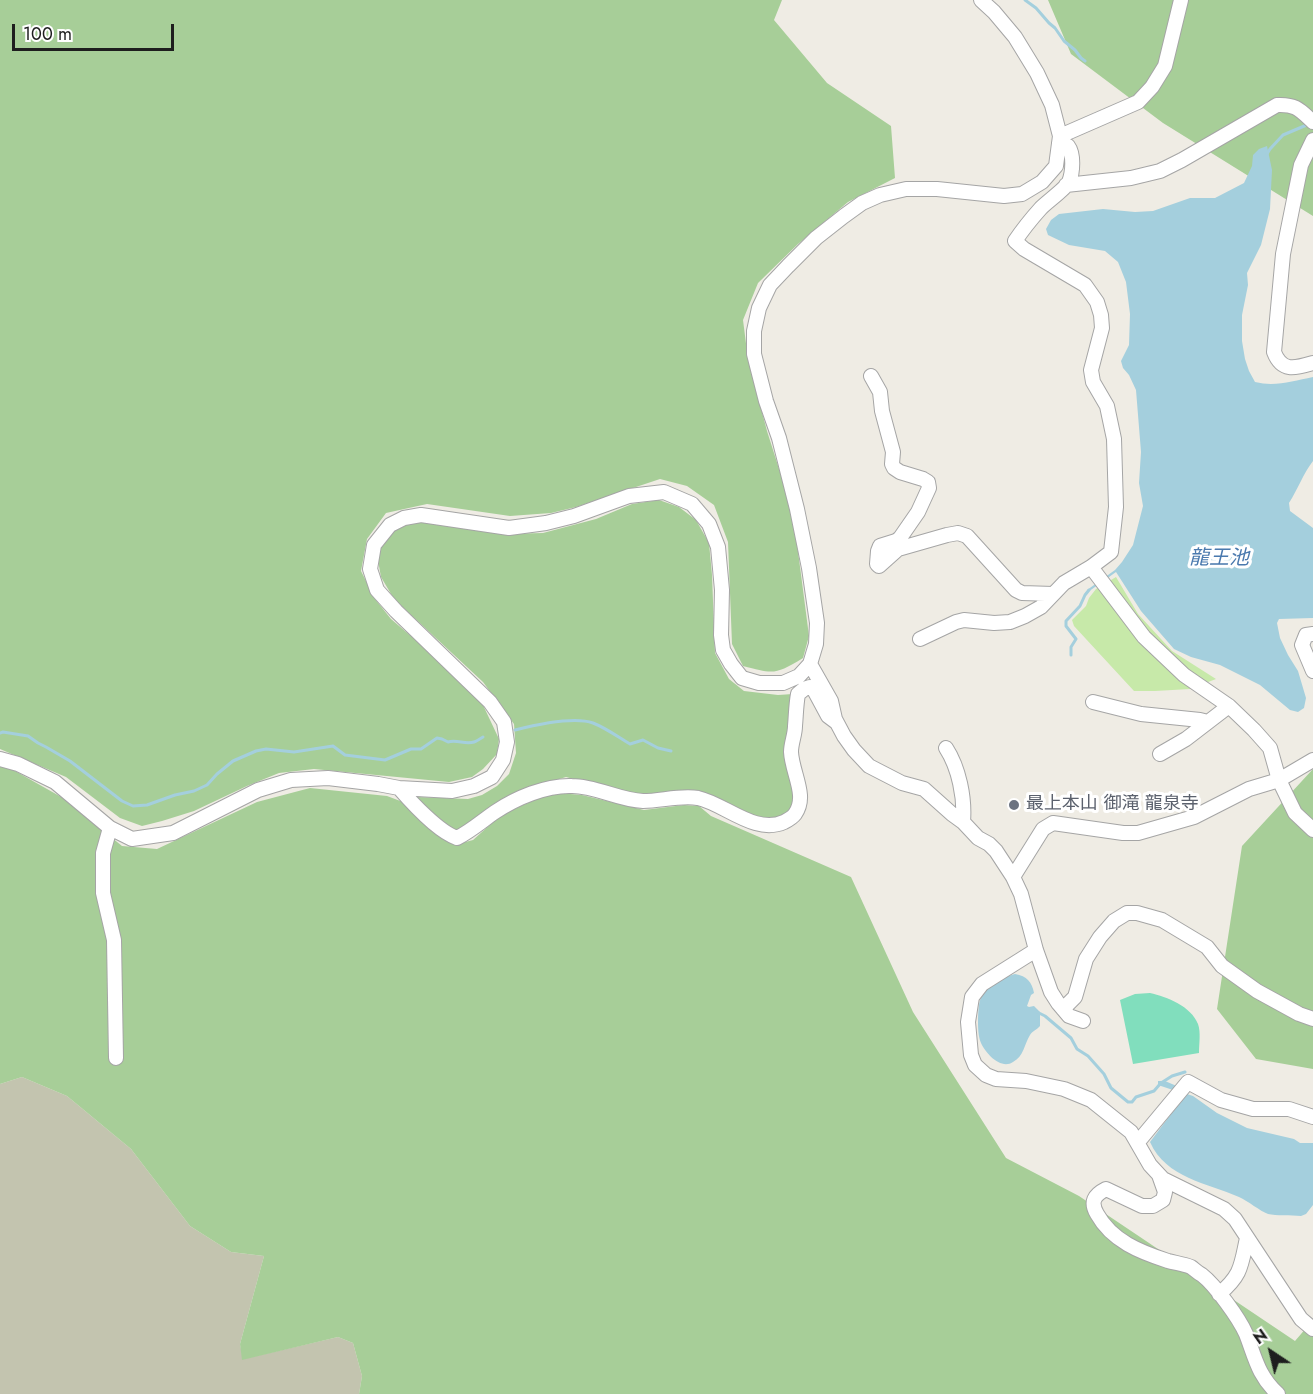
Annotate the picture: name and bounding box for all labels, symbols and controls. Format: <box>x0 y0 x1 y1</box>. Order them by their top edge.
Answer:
scale bar <box>15 12 177 50</box>
text: 100 m <box>23 21 72 47</box>
water label: 龍王池 <box>1189 547 1249 571</box>
place label: 最上本山 御滝 龍泉寺 <box>1026 794 1199 816</box>
marker: 最上本山 御滝 龍泉寺 <box>1007 798 1021 812</box>
north arrow <box>1241 1322 1301 1382</box>
text: N <box>1249 1324 1272 1350</box>

